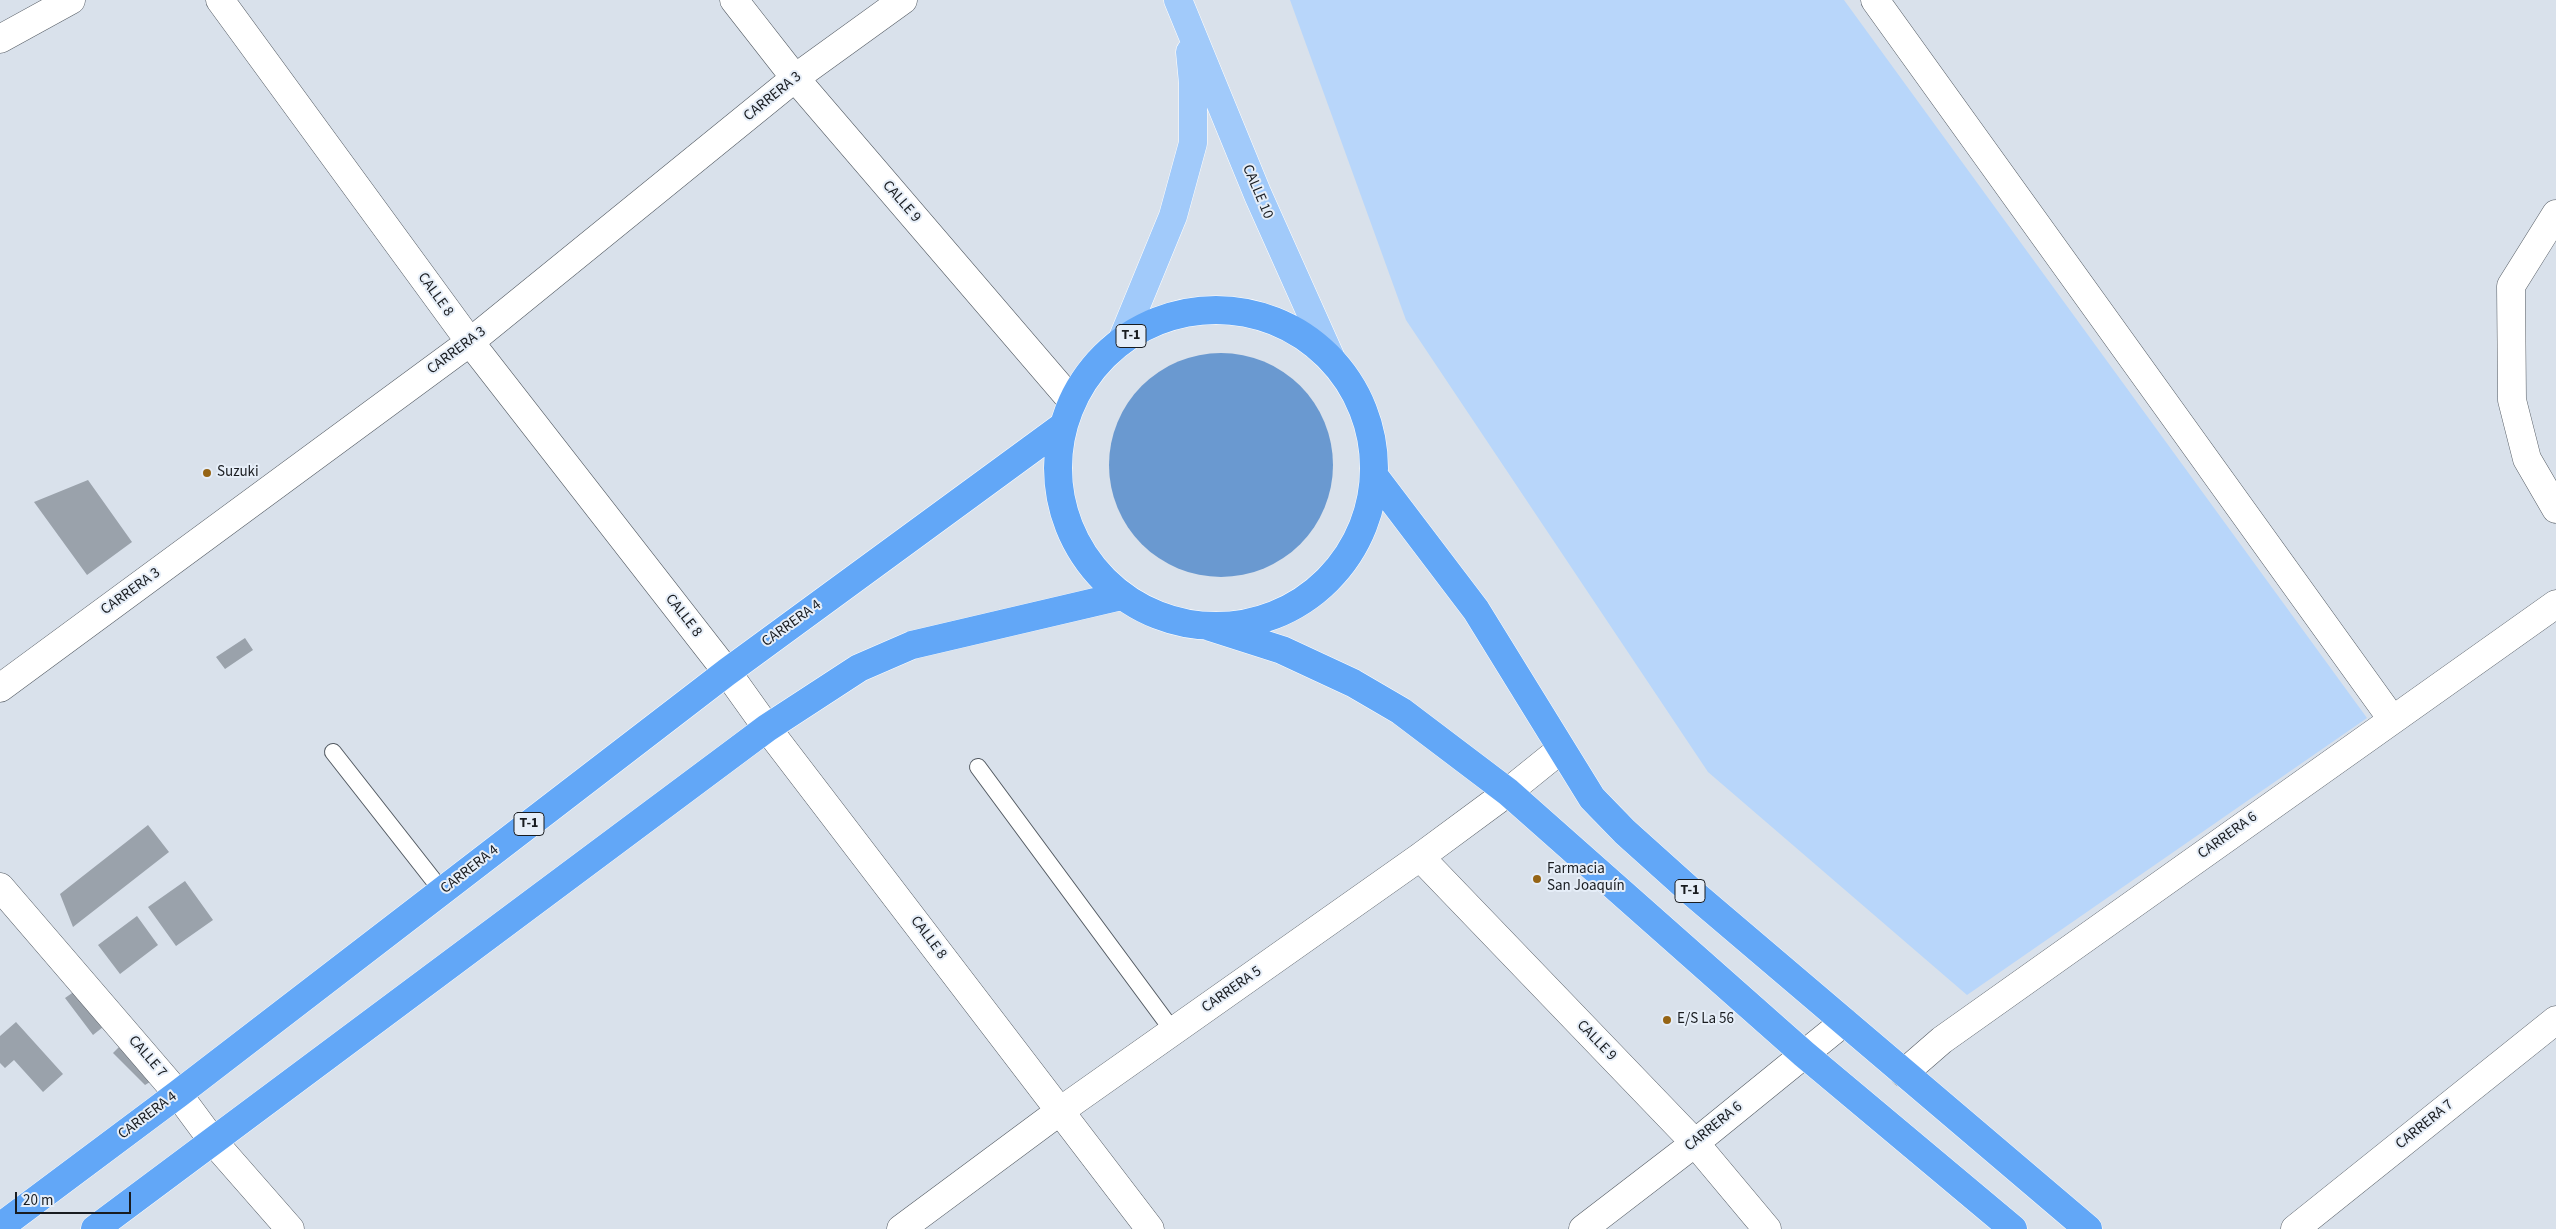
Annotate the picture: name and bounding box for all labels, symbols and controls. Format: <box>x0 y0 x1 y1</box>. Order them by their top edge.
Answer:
street label: CARRERA 3 <box>741 68 805 126</box>
street label: CALLE 10 <box>1238 162 1276 222</box>
street label: CALLE 9 <box>878 177 924 227</box>
street label: CALLE 8 <box>413 270 457 320</box>
street label: CARRERA 3 <box>424 323 490 379</box>
road number: T-1 <box>1116 324 1146 348</box>
place label: Suzuki <box>217 464 259 482</box>
marker: Suzuki <box>201 467 213 479</box>
street label: CARRERA 3 <box>98 565 164 619</box>
street label: CALLE 8 <box>661 591 705 641</box>
street label: CARRERA 4 <box>759 597 825 651</box>
street label: CARRERA 6 <box>2195 809 2261 863</box>
road number: T-1 <box>514 812 544 836</box>
street label: CARRERA 4 <box>437 842 503 898</box>
place label: Farmacia San Joaquín <box>1547 861 1625 896</box>
marker: Farmacia San Joaquín <box>1531 873 1543 885</box>
road number: T-1 <box>1675 879 1705 902</box>
street label: CALLE 8 <box>906 913 950 963</box>
street label: CARRERA 5 <box>1199 963 1265 1017</box>
place label: E/S La 56 <box>1677 1011 1734 1029</box>
marker: E/S La 56 <box>1661 1014 1673 1026</box>
street label: CALLE 9 <box>1572 1017 1620 1065</box>
street label: CALLE 7 <box>124 1032 170 1082</box>
street label: CARRERA 4 <box>115 1088 181 1144</box>
street label: CARRERA 7 <box>2393 1096 2457 1154</box>
street label: CARRERA 6 <box>1682 1098 1746 1156</box>
scale bar <box>18 1182 134 1214</box>
text: 20 m <box>23 1190 53 1211</box>

